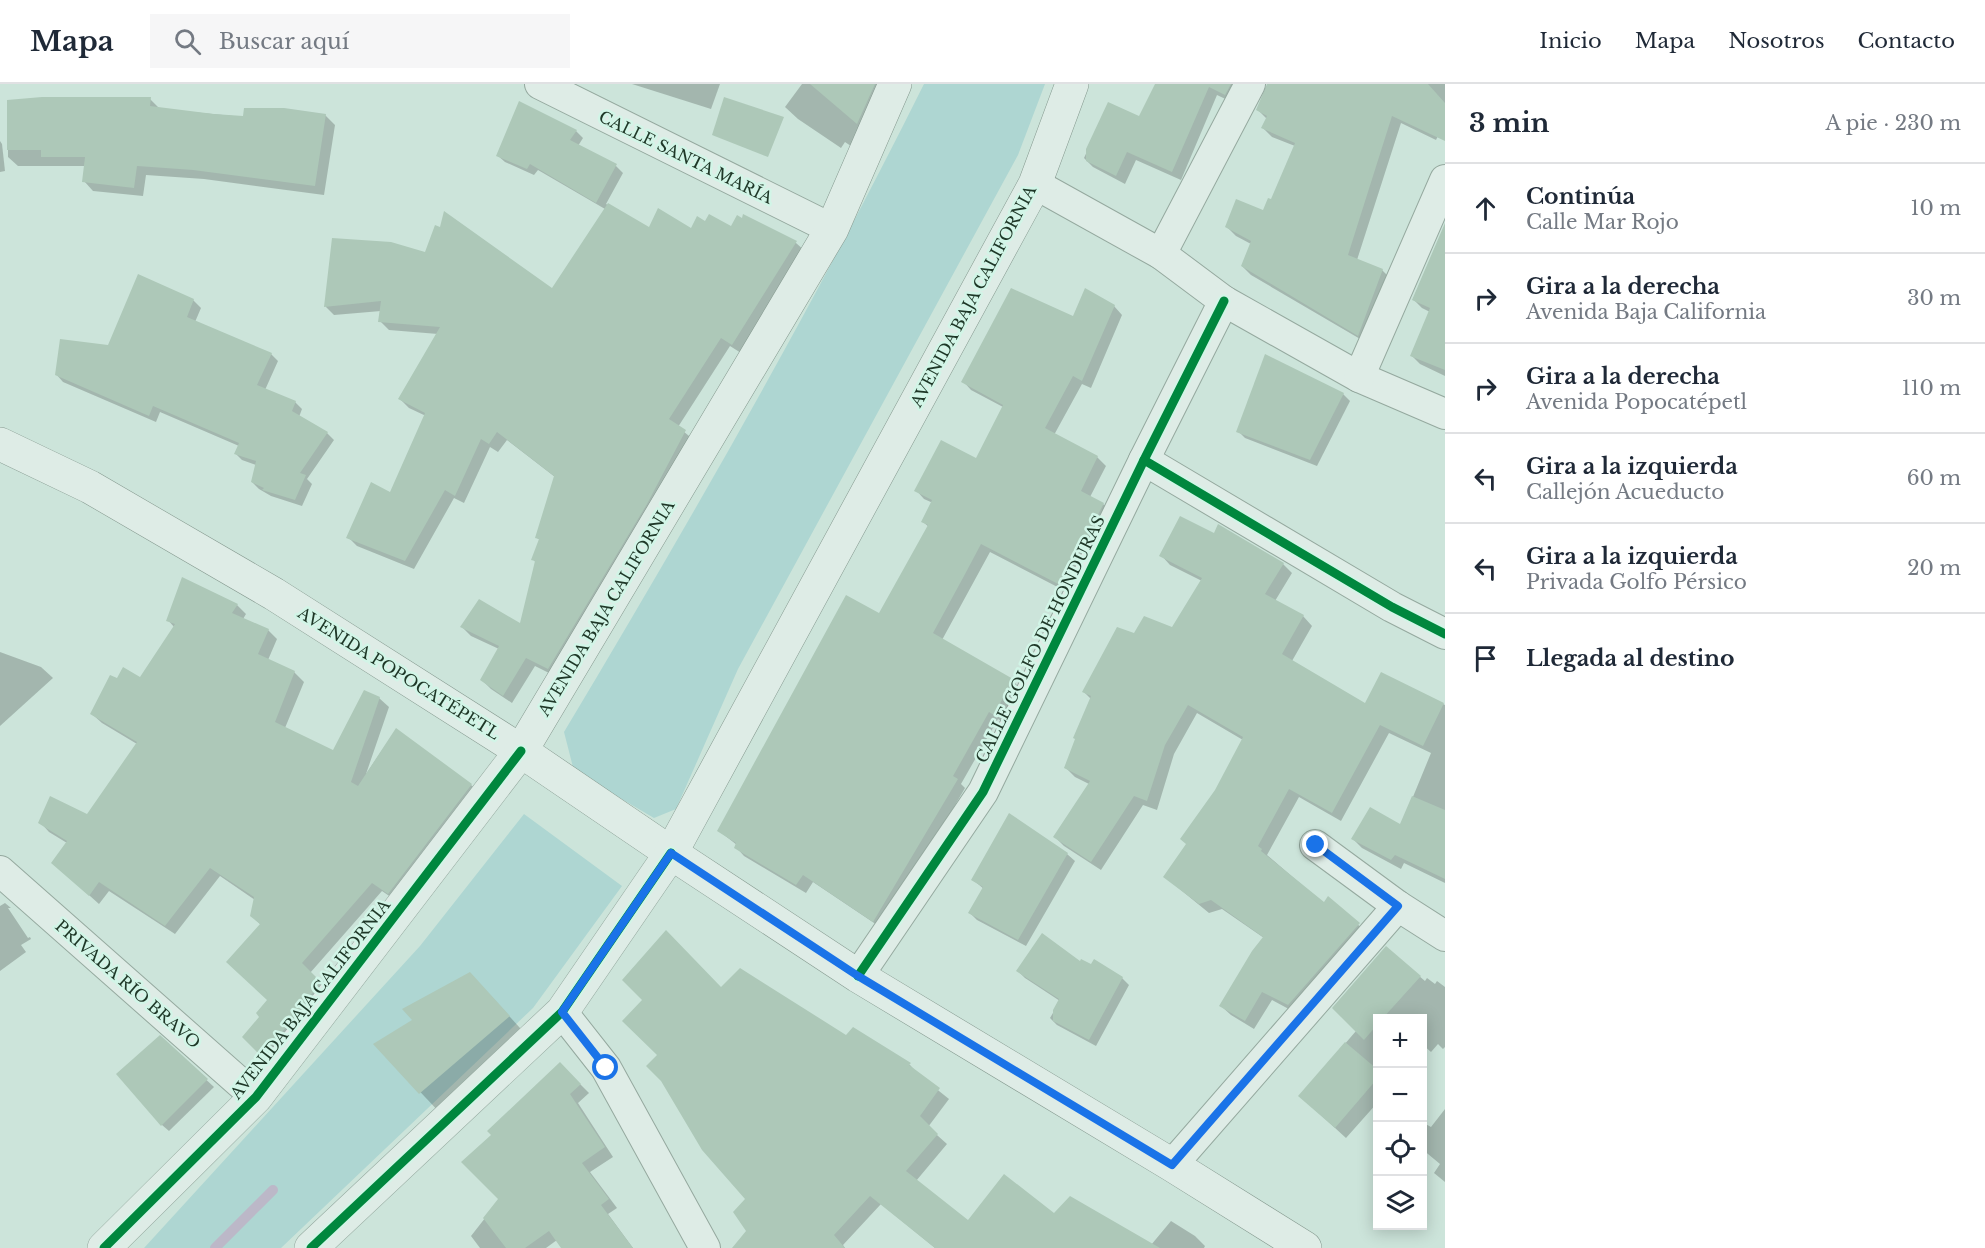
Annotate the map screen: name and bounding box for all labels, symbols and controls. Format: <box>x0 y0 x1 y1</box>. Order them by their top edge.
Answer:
search box <box>150 14 570 68</box>
text: Mapa <box>30 24 114 59</box>
icon: search <box>171 25 204 58</box>
text: Buscar aquí <box>219 28 349 55</box>
text: Inicio <box>1539 28 1602 54</box>
text: Mapa <box>1635 28 1695 54</box>
text: Nosotros <box>1728 28 1824 54</box>
text: Contacto <box>1857 28 1955 54</box>
street label: CALLE SANTA MARÍA <box>596 106 777 208</box>
text: 3 min <box>1469 107 1550 139</box>
text: A pie · 230 m <box>1825 111 1961 135</box>
street label: AVENIDA BAJA CALIFORNIA <box>905 181 1040 411</box>
text: Continúa <box>1526 183 1635 210</box>
icon: ahead <box>1469 192 1502 225</box>
text: 10 m <box>1911 196 1961 220</box>
text: Calle Mar Rojo <box>1526 210 1679 234</box>
text: Gira a la derecha <box>1526 273 1720 300</box>
icon: right <box>1469 282 1502 315</box>
text: 30 m <box>1907 286 1961 310</box>
text: Avenida Baja California <box>1526 300 1766 324</box>
text: Gira a la derecha <box>1526 363 1720 390</box>
icon: right <box>1469 372 1502 405</box>
text: 110 m <box>1902 376 1961 400</box>
text: Avenida Popocatépetl <box>1526 390 1747 414</box>
text: Gira a la izquierda <box>1526 453 1738 480</box>
icon: left <box>1469 462 1502 495</box>
text: 60 m <box>1907 466 1961 490</box>
text: Callejón Acueducto <box>1526 480 1724 504</box>
street label: AVENIDA BAJA CALIFORNIA <box>533 496 679 720</box>
street label: CALLE GOLFO DE HONDURAS <box>971 512 1109 766</box>
text: Gira a la izquierda <box>1526 543 1738 570</box>
icon: left <box>1469 552 1502 585</box>
text: 20 m <box>1907 556 1961 580</box>
text: Privada Golfo Pérsico <box>1526 570 1747 594</box>
street label: AVENIDA POPOCATÉPETL <box>294 602 504 744</box>
icon: arrive <box>1469 642 1502 675</box>
text: Llegada al destino <box>1526 645 1735 672</box>
route end <box>1302 831 1328 857</box>
street label: AVENIDA BAJA CALIFORNIA <box>225 895 395 1104</box>
street label: PRIVADA RÍO BRAVO <box>51 916 205 1052</box>
map controls <box>1373 1014 1427 1230</box>
button: + <box>1373 1014 1427 1068</box>
route start <box>592 1054 618 1080</box>
button: − <box>1373 1068 1427 1122</box>
button: locate <box>1373 1122 1427 1176</box>
button: layers <box>1373 1176 1427 1230</box>

